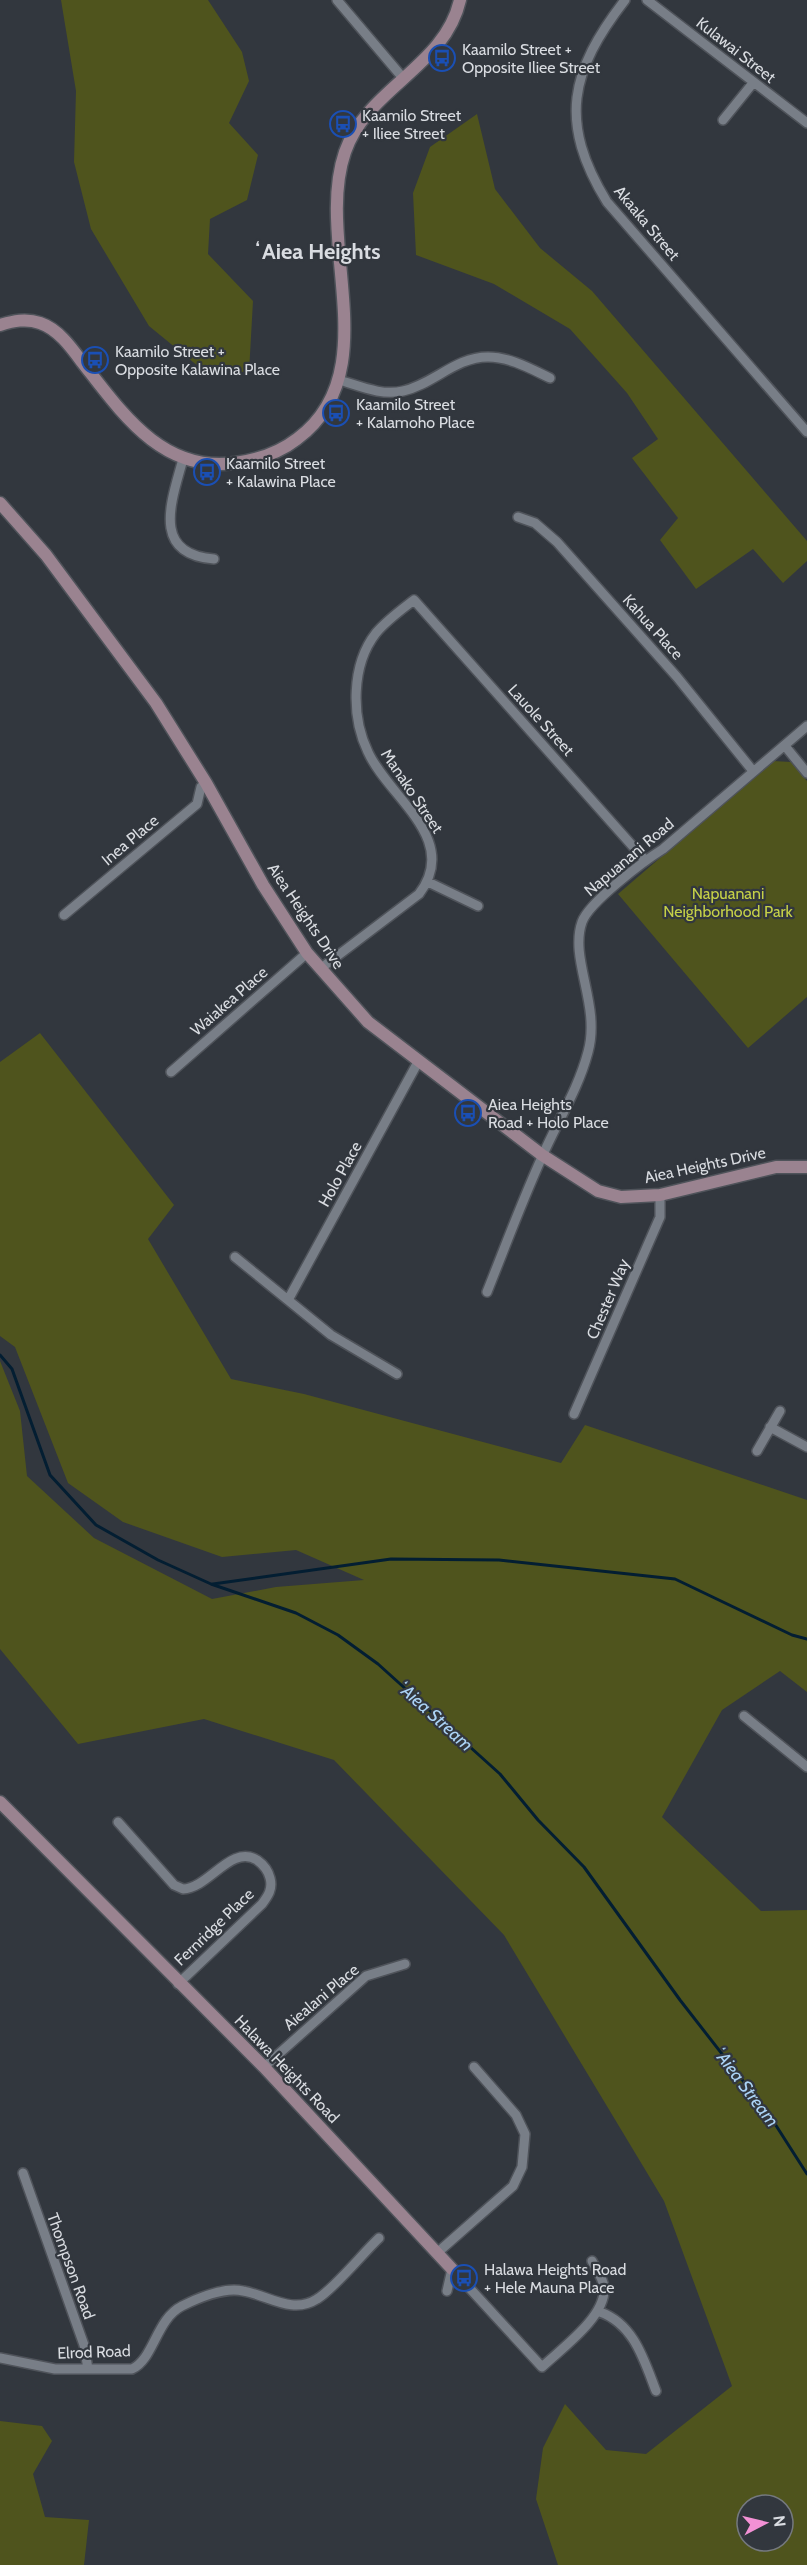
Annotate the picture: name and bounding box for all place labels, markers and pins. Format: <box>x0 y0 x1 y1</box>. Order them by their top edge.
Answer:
place label: Kaamilo Street + Opposite Iliee Street <box>462 40 601 77</box>
bus stop icon: Kaamilo Street + Opposite Iliee Street <box>427 43 457 73</box>
place label: Kaamilo Street + Iliee Street <box>362 106 462 143</box>
bus stop icon: Kaamilo Street + Iliee Street <box>328 109 358 139</box>
place label: Kaamilo Street + Opposite Kalawina Place <box>115 342 280 379</box>
bus stop icon: Kaamilo Street + Opposite Kalawina Place <box>80 345 110 375</box>
place label: Kaamilo Street + Kalamoho Place <box>356 395 475 432</box>
bus stop icon: Kaamilo Street + Kalamoho Place <box>321 398 351 428</box>
place label: Kaamilo Street + Kalawina Place <box>226 454 336 491</box>
bus stop icon: Kaamilo Street + Kalawina Place <box>192 457 222 487</box>
place label: Aiea Heights Road + Holo Place <box>488 1095 609 1132</box>
bus stop icon: Aiea Heights Road + Holo Place <box>453 1098 483 1128</box>
place label: Halawa Heights Road + Hele Mauna Place <box>484 2260 626 2297</box>
bus stop icon: Halawa Heights Road + Hele Mauna Place <box>449 2263 479 2293</box>

